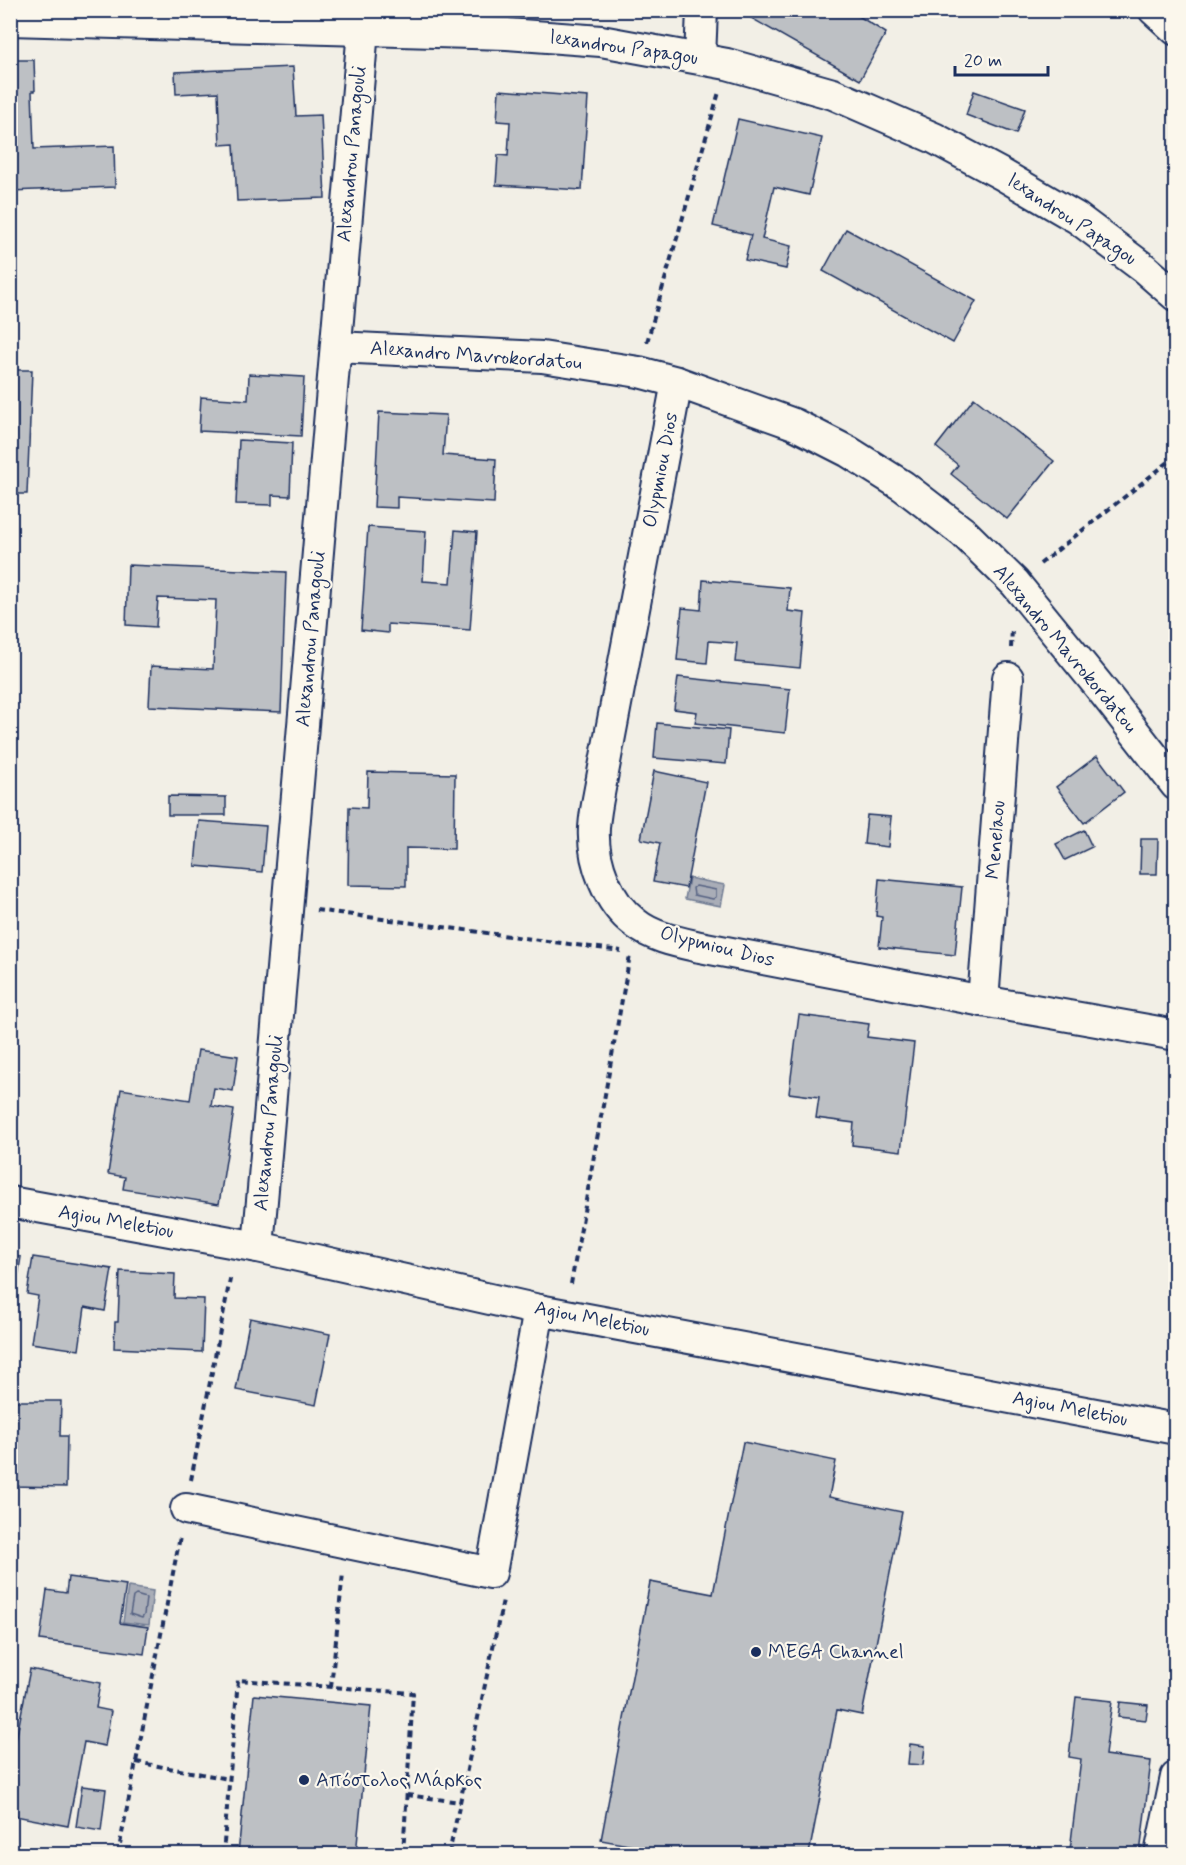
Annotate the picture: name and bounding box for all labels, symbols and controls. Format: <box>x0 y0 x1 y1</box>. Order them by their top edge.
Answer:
street label: lexandrou Papagou <box>548 24 700 73</box>
scale bar <box>955 39 1048 77</box>
text: 20 m <box>964 49 1002 73</box>
street label: Alexandrou Panagouli <box>331 65 374 243</box>
street label: lexandrou Papagou <box>1001 168 1142 273</box>
street label: Alexandro Mavrokordatou <box>369 335 583 377</box>
street label: Olypmiou Dios <box>637 410 685 530</box>
street label: Alexandrou Panagouli <box>290 550 333 728</box>
street label: Alexandro Mavrokordatou <box>986 559 1144 739</box>
street label: Menelaou <box>980 800 1012 880</box>
street label: Olypmiou Dios <box>657 920 777 974</box>
street label: Alexandrou Panagouli <box>248 1034 291 1212</box>
street label: Agiou Meletiou <box>56 1199 176 1245</box>
street label: Agiou Meletiou <box>532 1295 652 1343</box>
street label: Agiou Meletiou <box>1010 1385 1130 1433</box>
place label: MEGA Channel <box>768 1639 904 1666</box>
marker: MEGA Channel <box>749 1645 763 1659</box>
place label: Απόστολος Μάρκος <box>316 1767 483 1794</box>
marker: Απόστολος Μάρκος <box>297 1773 311 1787</box>

